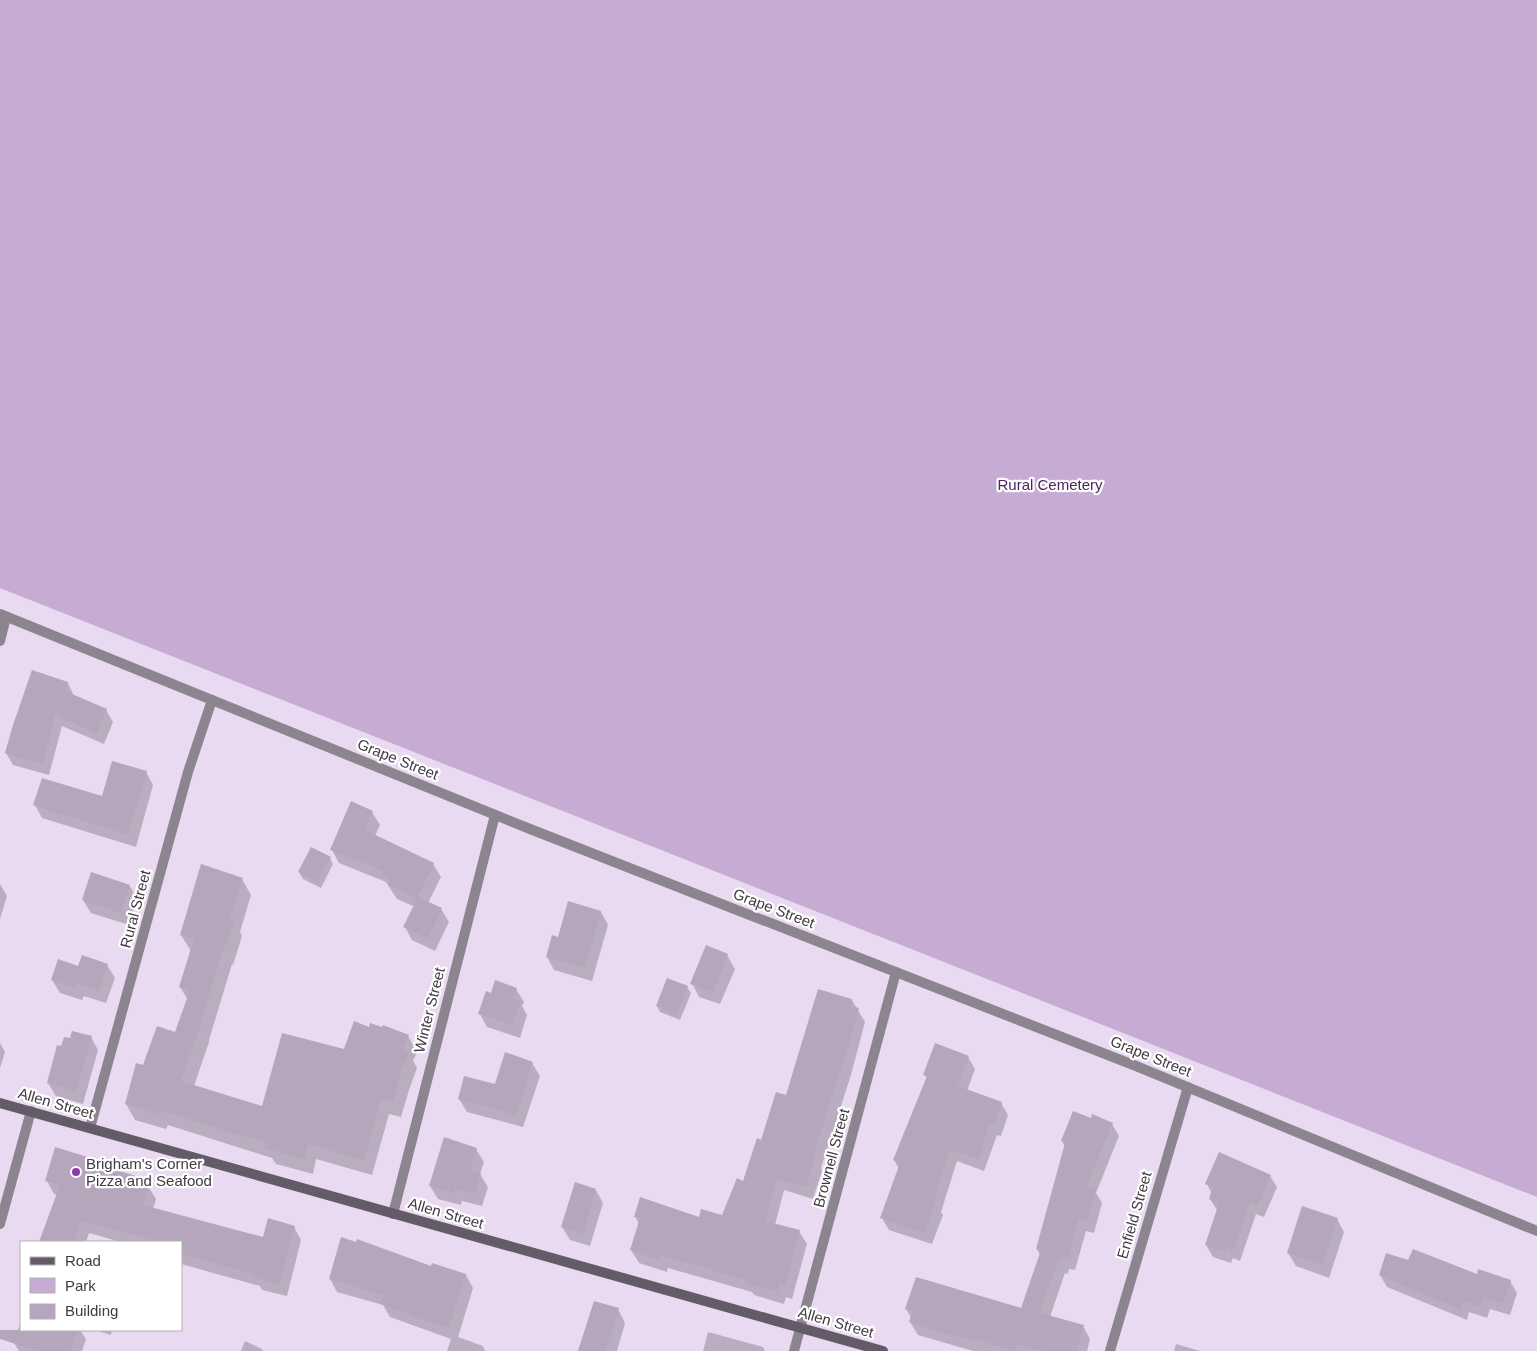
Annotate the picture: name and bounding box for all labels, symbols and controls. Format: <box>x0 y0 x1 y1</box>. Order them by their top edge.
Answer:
park label: Rural Cemetery <box>997 476 1103 493</box>
street label: Grape Street <box>355 735 442 783</box>
street label: Rural Street <box>116 867 154 950</box>
street label: Grape Street <box>731 885 818 932</box>
street label: Winter Street <box>410 965 448 1055</box>
street label: Grape Street <box>1108 1032 1195 1080</box>
street label: Allen Street <box>16 1084 96 1122</box>
street label: Brownell Street <box>810 1106 853 1209</box>
place label: Brigham's Corner Pizza and Seafood <box>86 1155 212 1189</box>
marker: Brigham's Corner Pizza and Seafood <box>70 1166 82 1178</box>
street label: Enfield Street <box>1113 1169 1155 1261</box>
street label: Allen Street <box>406 1194 486 1232</box>
legend <box>20 1241 182 1331</box>
text: Road <box>65 1252 101 1269</box>
text: Park <box>65 1277 96 1294</box>
text: Building <box>65 1302 118 1319</box>
street label: Allen Street <box>796 1303 876 1341</box>

